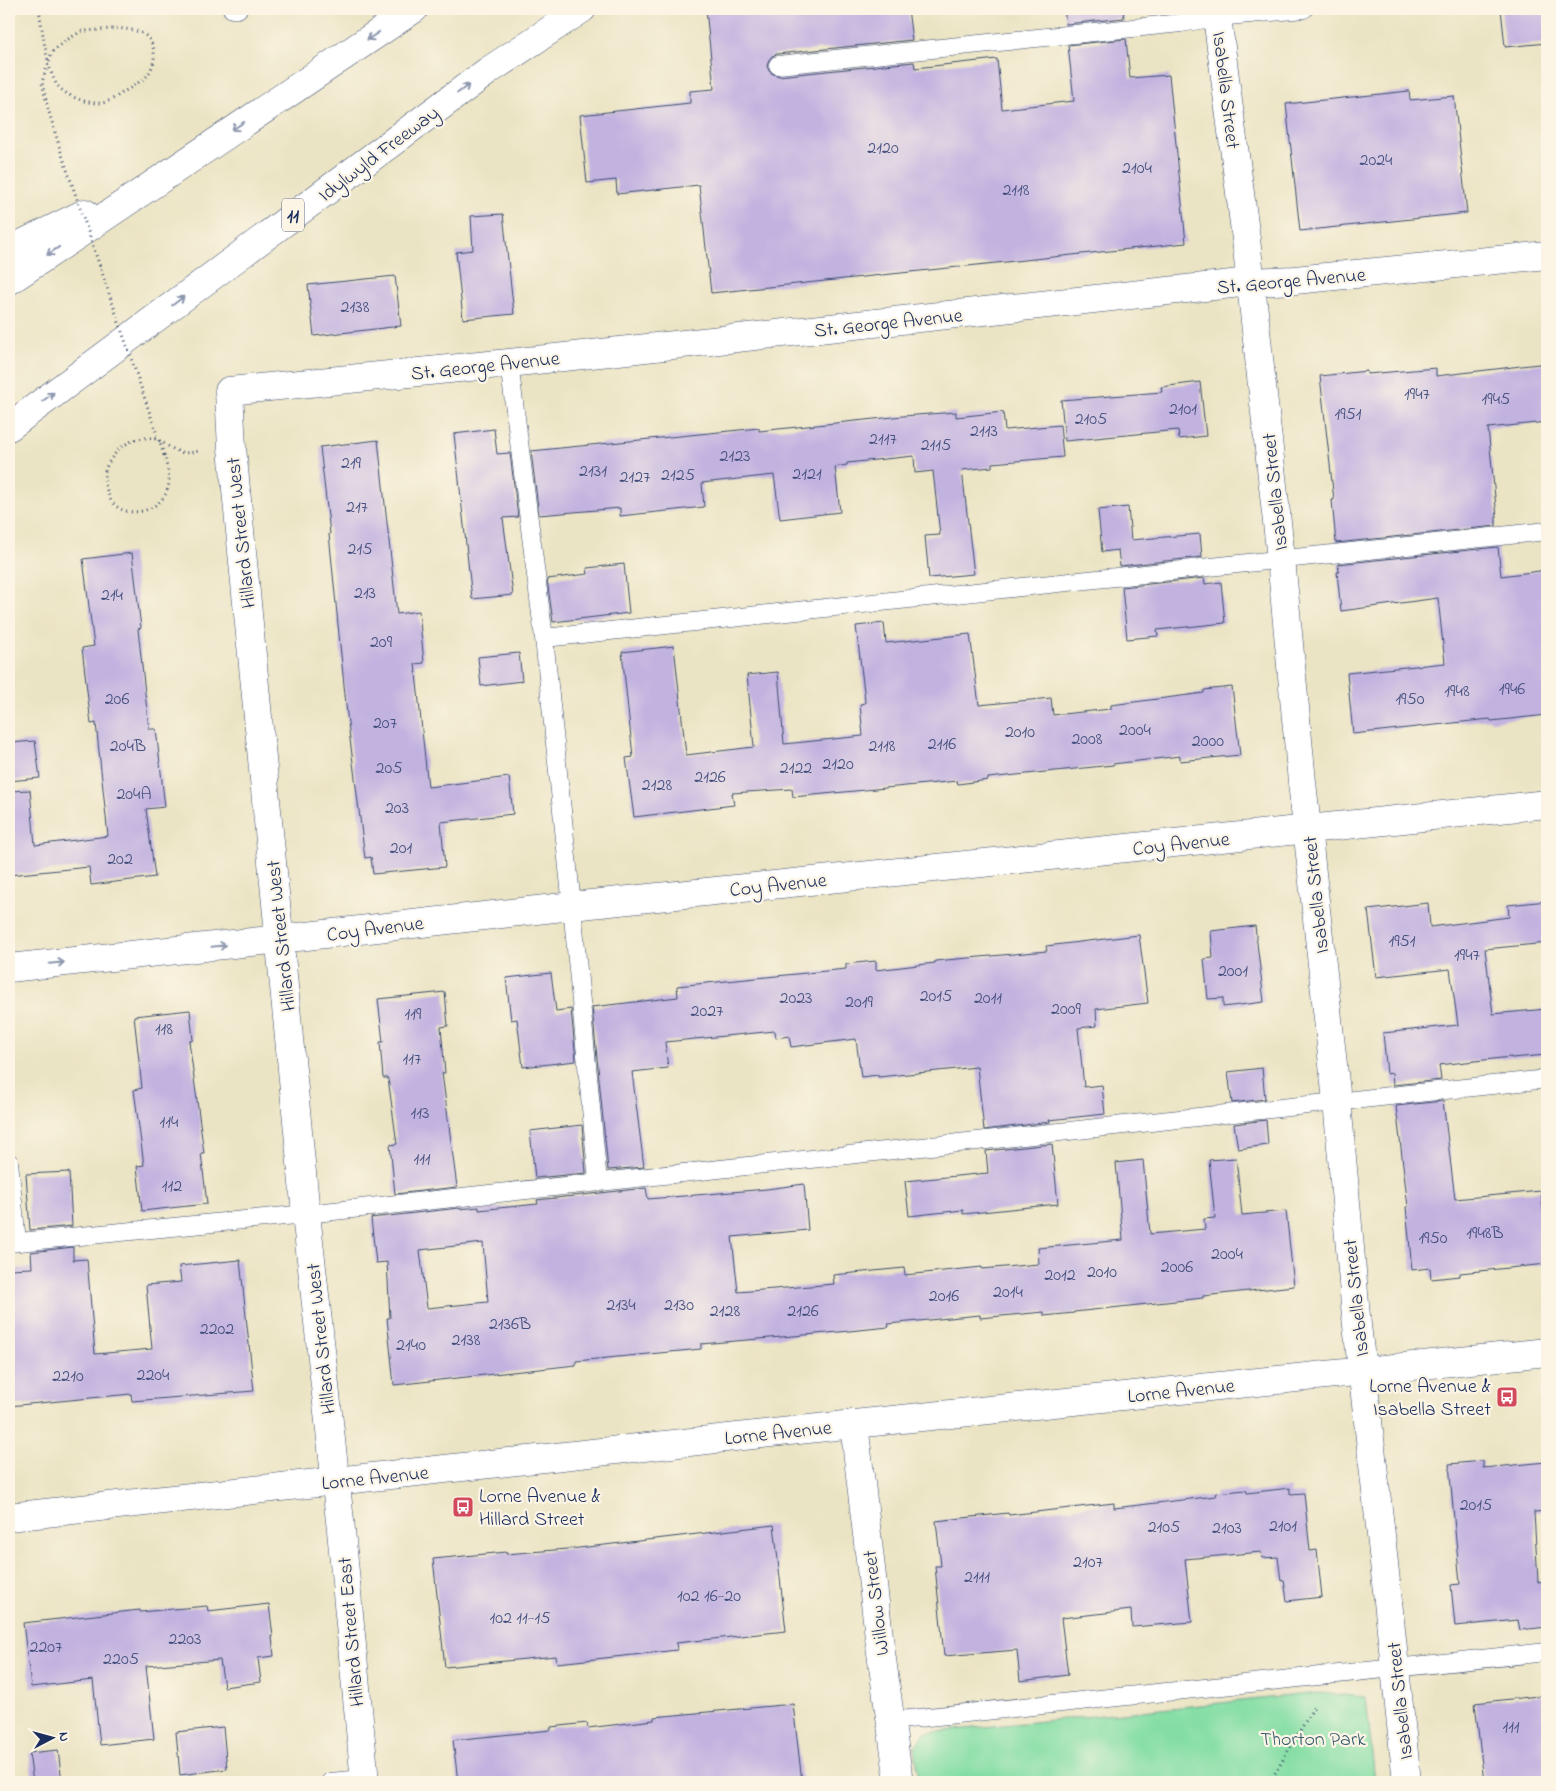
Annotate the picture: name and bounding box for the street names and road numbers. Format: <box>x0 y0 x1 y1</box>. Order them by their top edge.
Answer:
street label: Isabella Street <box>1203 30 1246 151</box>
street label: Idylwyld Freeway <box>313 100 446 210</box>
road number: 11 <box>282 198 304 232</box>
street label: St. George Avenue <box>1215 262 1367 304</box>
street label: St. George Avenue <box>812 302 964 348</box>
street label: St. George Avenue <box>409 345 561 391</box>
street label: Isabella Street <box>1256 431 1297 552</box>
street label: Hillard Street West <box>220 455 265 610</box>
street label: Coy Avenue <box>1131 826 1231 865</box>
street label: Isabella Street <box>1297 834 1338 955</box>
street label: Hillard Street West <box>260 858 305 1013</box>
street label: Coy Avenue <box>728 867 828 906</box>
street label: Coy Avenue <box>325 910 425 951</box>
street label: Isabella Street <box>1337 1237 1378 1358</box>
street label: Hillard Street West <box>300 1261 345 1416</box>
street label: Lorne Avenue <box>1126 1372 1236 1413</box>
street label: Lorne Avenue <box>723 1414 833 1455</box>
street label: Lorne Avenue <box>320 1459 430 1500</box>
street label: Willow Street <box>857 1548 898 1657</box>
street label: Hillard Street East <box>331 1555 373 1708</box>
street label: Isabella Street <box>1381 1640 1422 1761</box>

